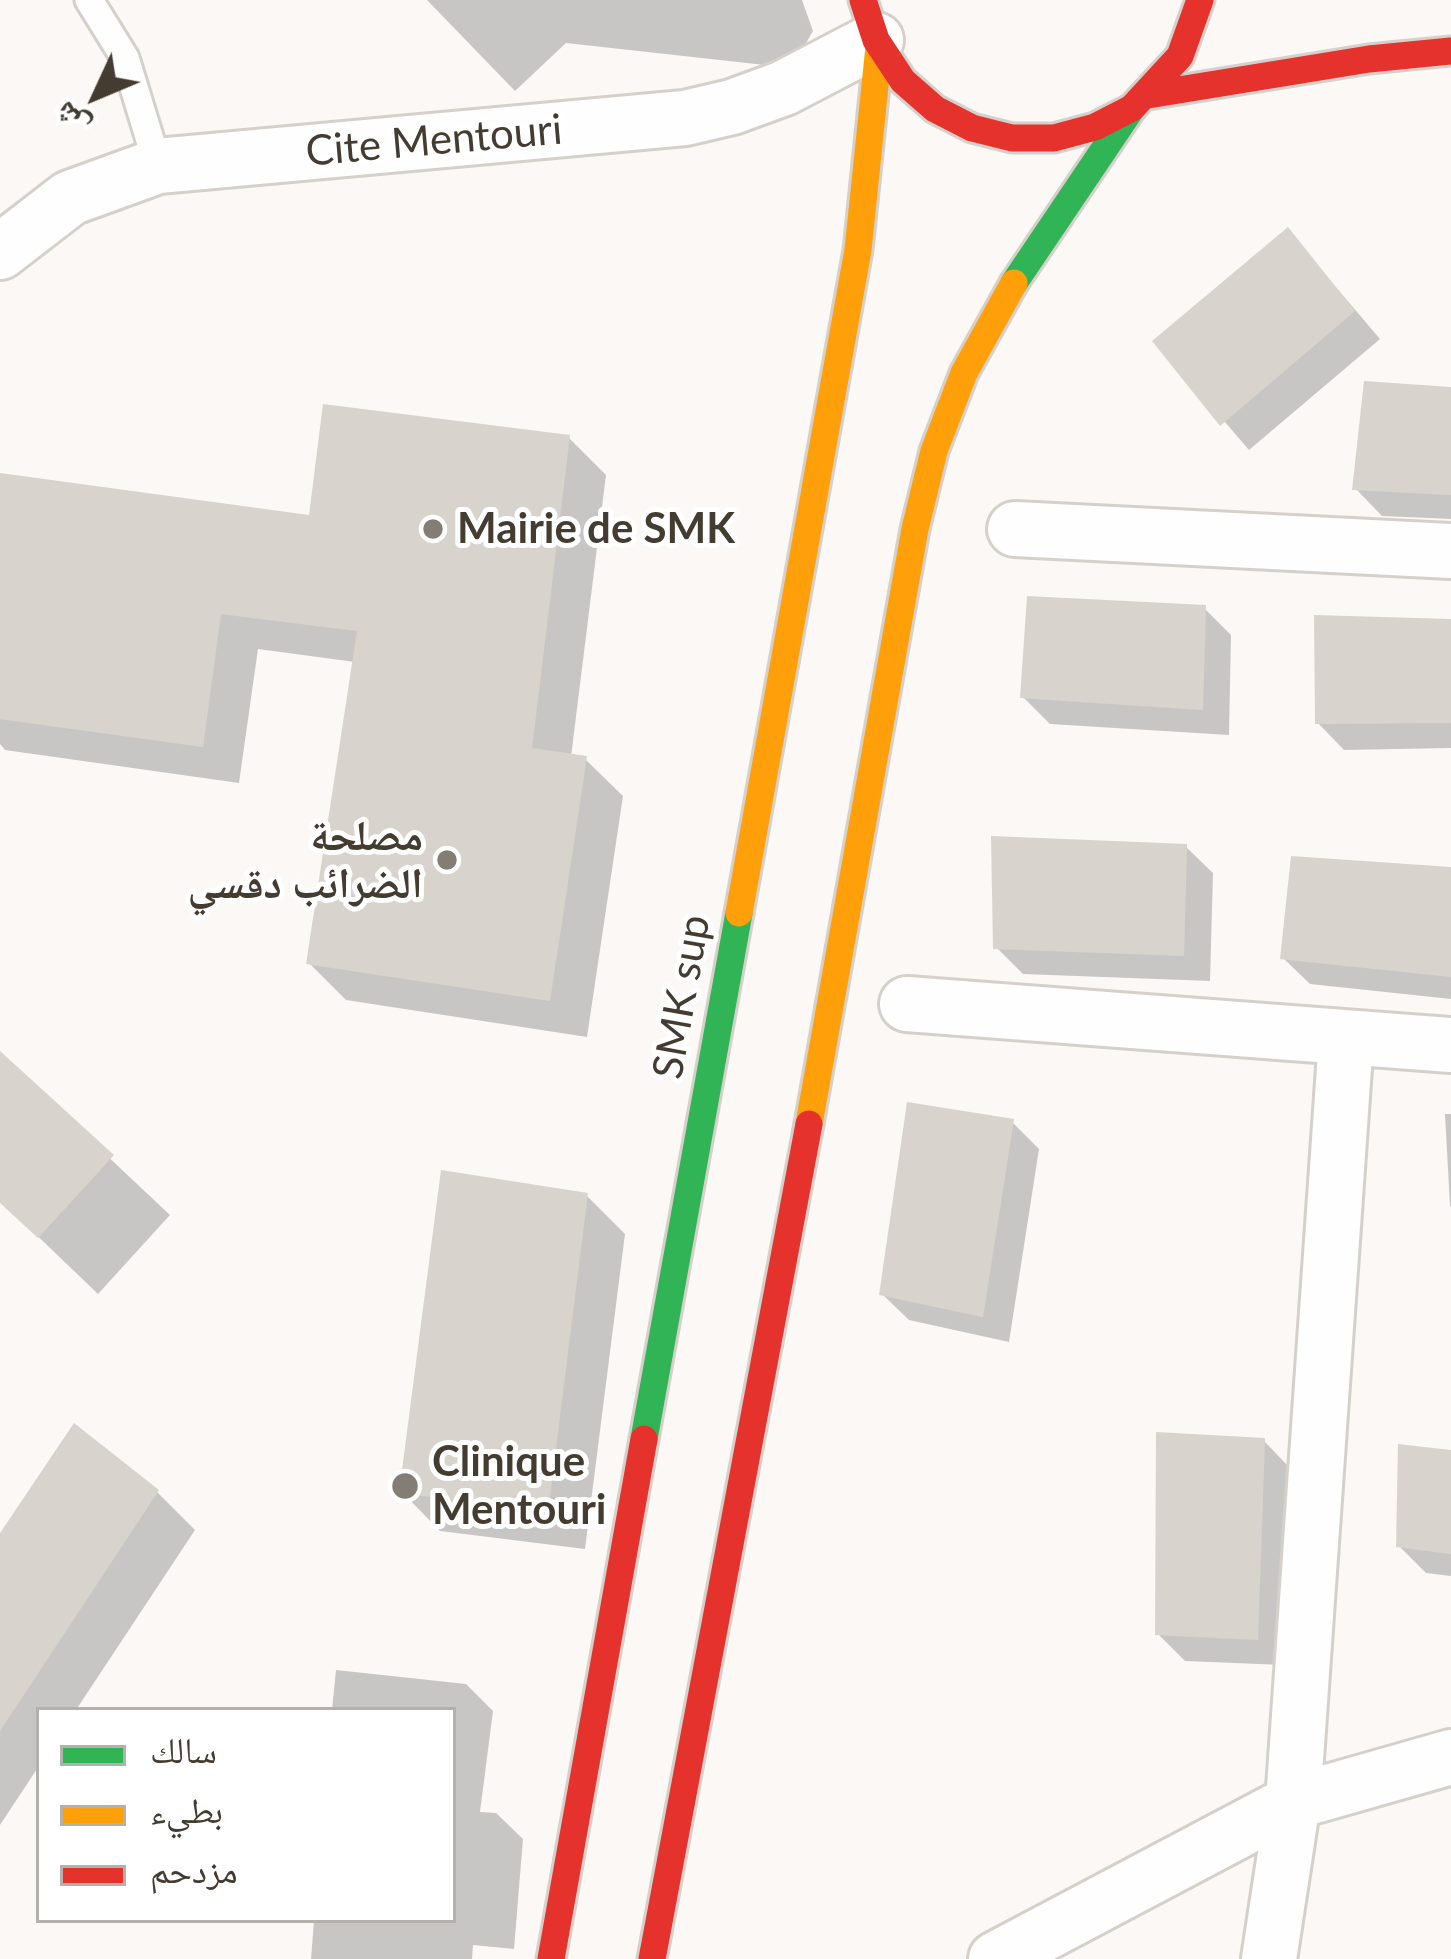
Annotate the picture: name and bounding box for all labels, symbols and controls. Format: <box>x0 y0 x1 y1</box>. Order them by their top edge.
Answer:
north arrow <box>36 36 156 156</box>
text: ش <box>44 95 97 148</box>
street label: Cite Mentouri <box>304 105 564 177</box>
place label: Mairie de SMK <box>457 504 735 554</box>
marker: Mairie de SMK <box>420 516 446 542</box>
place label: مصلحة الضرائب دقسي <box>187 811 423 910</box>
marker: مصلحة الضرائب دقسي <box>434 847 460 873</box>
street label: SMK sup <box>643 911 721 1083</box>
place label: Clinique Mentouri <box>432 1437 606 1536</box>
marker: Clinique Mentouri <box>389 1470 421 1502</box>
legend <box>36 1707 456 1923</box>
text: سالك <box>150 1727 217 1771</box>
text: بطيء <box>150 1787 223 1831</box>
text: مزدحم <box>150 1847 238 1891</box>

